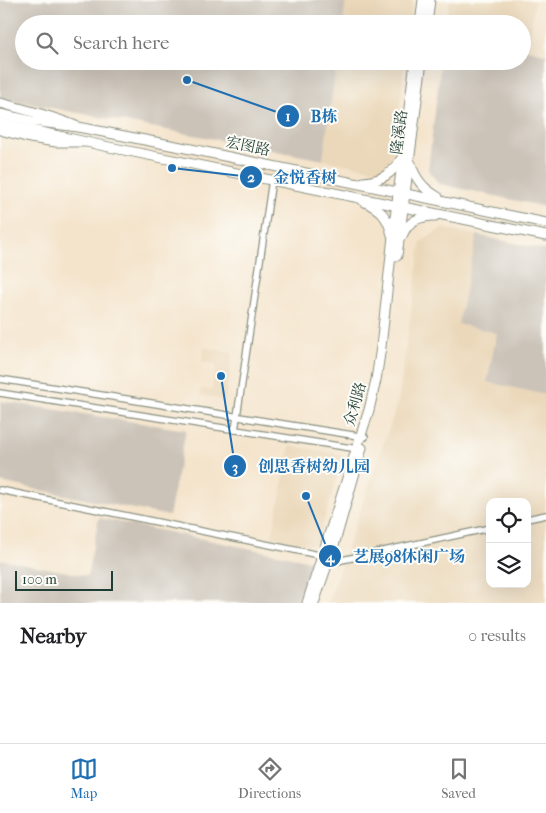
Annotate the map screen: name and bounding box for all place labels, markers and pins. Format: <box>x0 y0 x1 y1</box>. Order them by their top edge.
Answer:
callout: B栋 <box>276 101 347 132</box>
callout: 金悦香树 <box>238 162 347 193</box>
callout: 创思香树幼儿园 <box>223 451 380 482</box>
callout: 艺展98休闲广场 <box>318 541 475 572</box>

